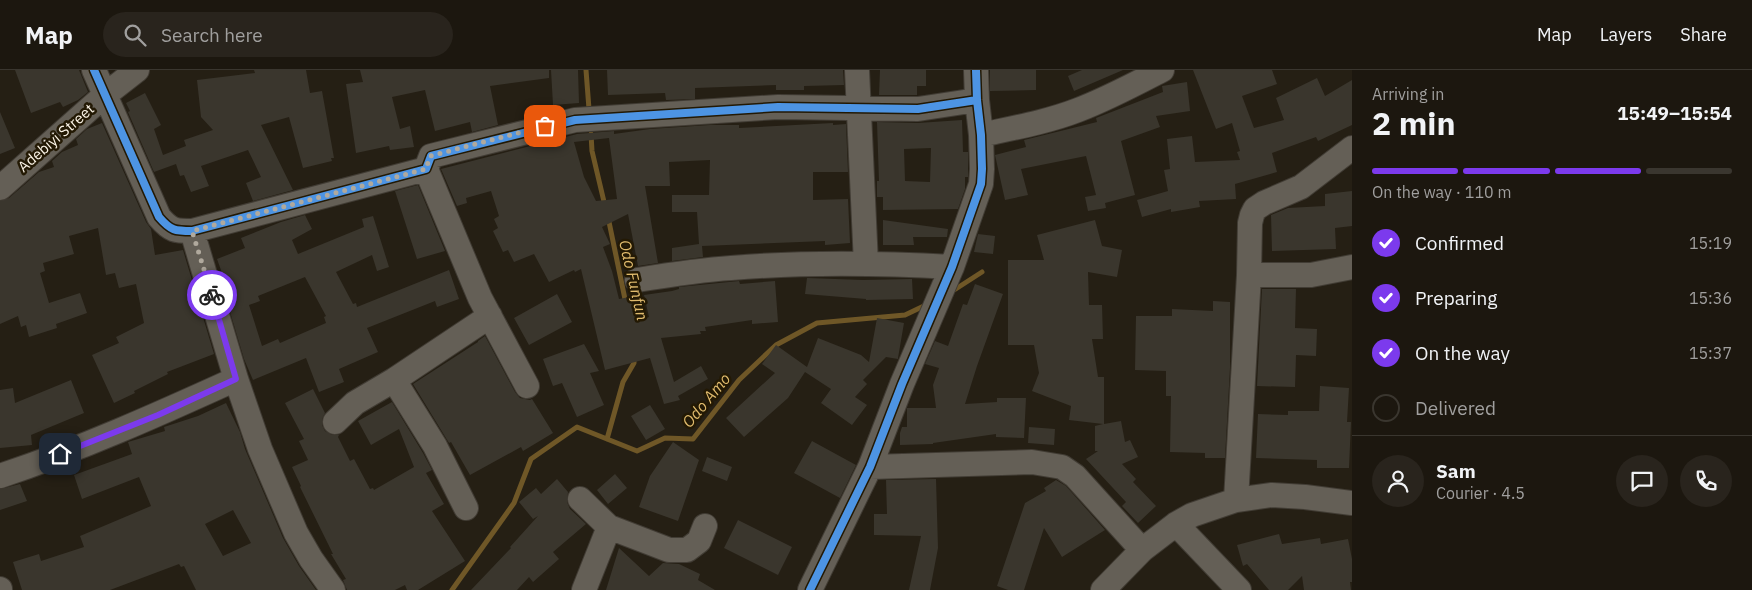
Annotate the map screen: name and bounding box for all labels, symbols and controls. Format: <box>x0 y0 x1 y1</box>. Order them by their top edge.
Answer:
search box <box>103 12 453 57</box>
text: Map <box>25 19 73 51</box>
icon: search <box>121 21 149 49</box>
text: Search here <box>161 23 263 47</box>
text: Map <box>1537 23 1572 46</box>
text: Layers <box>1600 23 1652 46</box>
text: Share <box>1680 23 1727 46</box>
text: Arriving in <box>1372 84 1444 104</box>
street label: Adebiyi Street <box>14 99 98 176</box>
text: 15:49–15:54 <box>1617 101 1732 125</box>
text: 2 min <box>1372 102 1456 144</box>
pin <box>524 105 566 147</box>
icon: bag <box>531 112 559 140</box>
text: On the way · 110 m <box>1372 182 1511 202</box>
icon: check <box>1372 229 1400 257</box>
text: Confirmed <box>1415 231 1504 255</box>
text: 15:19 <box>1689 233 1732 253</box>
water label: Odo Funfun <box>615 238 653 322</box>
courier <box>187 270 237 320</box>
icon: bike <box>198 281 226 309</box>
icon: check <box>1372 284 1400 312</box>
text: Preparing <box>1415 286 1497 310</box>
text: 15:36 <box>1689 288 1732 308</box>
icon: check <box>1372 339 1400 367</box>
text: On the way <box>1415 341 1510 365</box>
text: 15:37 <box>1689 343 1732 363</box>
water label: Odo Amo <box>677 368 735 431</box>
text: Delivered <box>1415 396 1496 420</box>
pin <box>39 433 81 475</box>
icon: home <box>46 440 74 468</box>
button: person <box>1372 455 1424 507</box>
button: chat <box>1616 455 1668 507</box>
button: phone <box>1680 455 1732 507</box>
text: Sam <box>1436 459 1476 483</box>
text: Courier · 4.5 <box>1436 483 1525 503</box>

